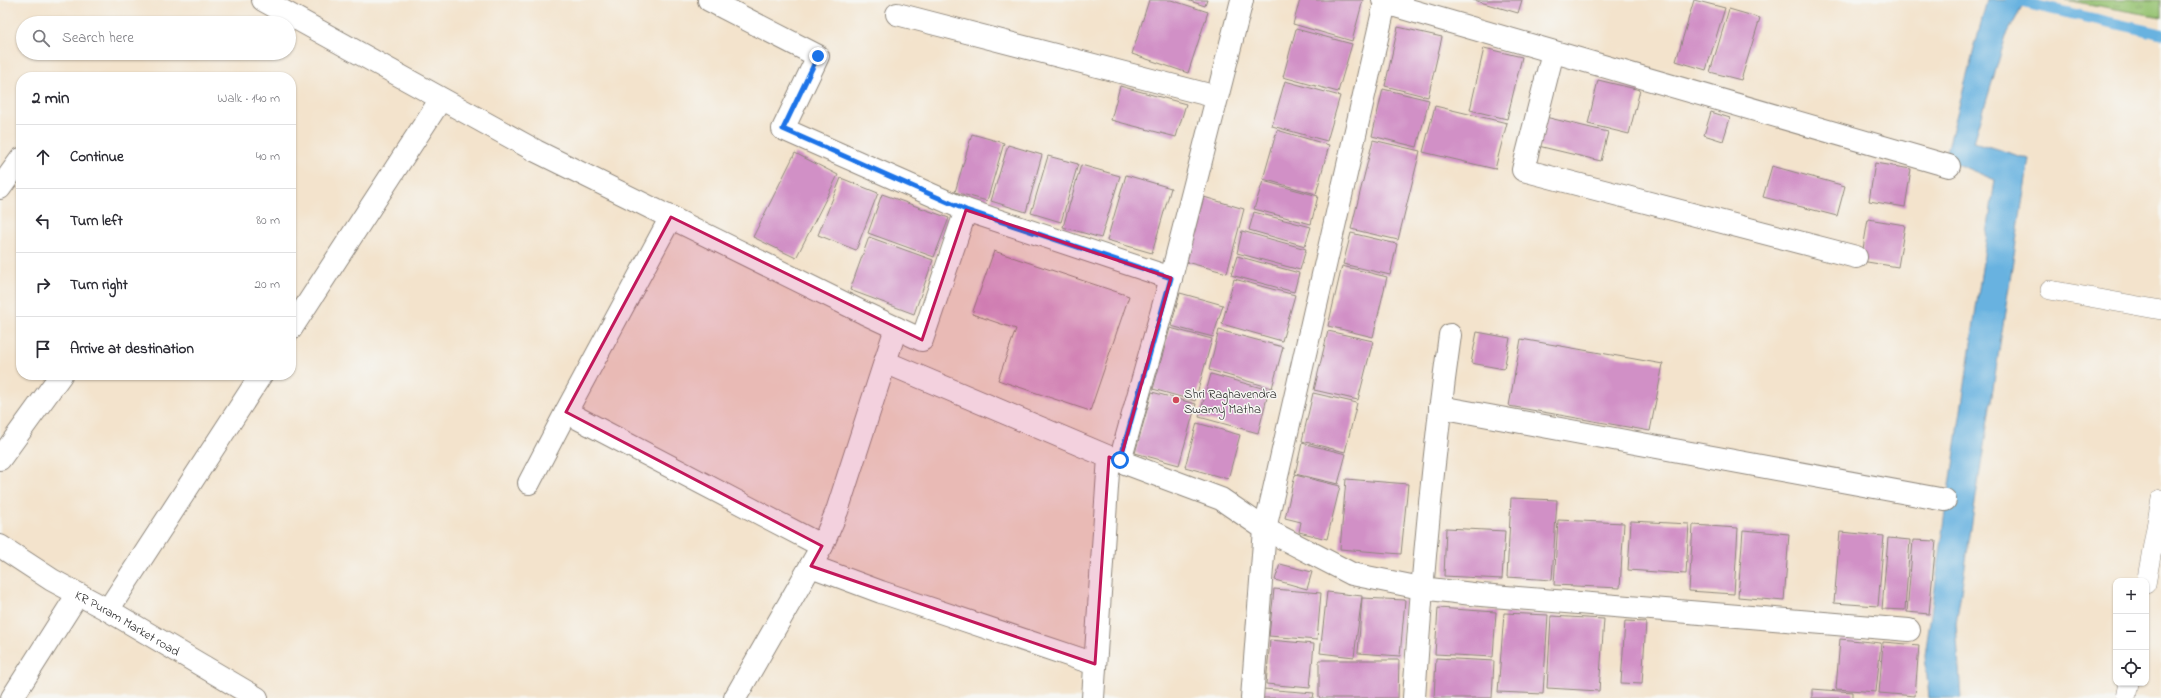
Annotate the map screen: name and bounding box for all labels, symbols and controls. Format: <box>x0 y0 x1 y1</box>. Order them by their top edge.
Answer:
search box <box>16 16 296 60</box>
icon: search <box>30 27 52 49</box>
text: Search here <box>62 27 134 49</box>
route end <box>809 47 827 65</box>
text: 2 min <box>32 86 69 111</box>
text: Walk · 140 m <box>217 89 280 108</box>
icon: ahead <box>32 146 54 168</box>
text: Continue <box>70 146 124 168</box>
text: 40 m <box>256 147 280 166</box>
icon: left <box>32 210 54 232</box>
text: Turn left <box>70 210 123 232</box>
text: 80 m <box>256 211 280 230</box>
icon: right <box>32 274 54 296</box>
text: Turn right <box>70 274 128 296</box>
text: 20 m <box>255 275 280 294</box>
icon: arrive <box>32 338 54 360</box>
text: Arrive at destination <box>70 338 194 360</box>
place label: Shri Raghavendra Swamy Matha <box>1184 385 1277 420</box>
marker: Shri Raghavendra Swamy Matha <box>1171 395 1181 405</box>
route start <box>1111 451 1129 469</box>
map controls <box>2113 578 2149 686</box>
button: + <box>2113 578 2149 614</box>
street label: KR Puram Market road <box>71 586 184 662</box>
button: − <box>2113 614 2149 650</box>
button: locate <box>2113 650 2149 686</box>

